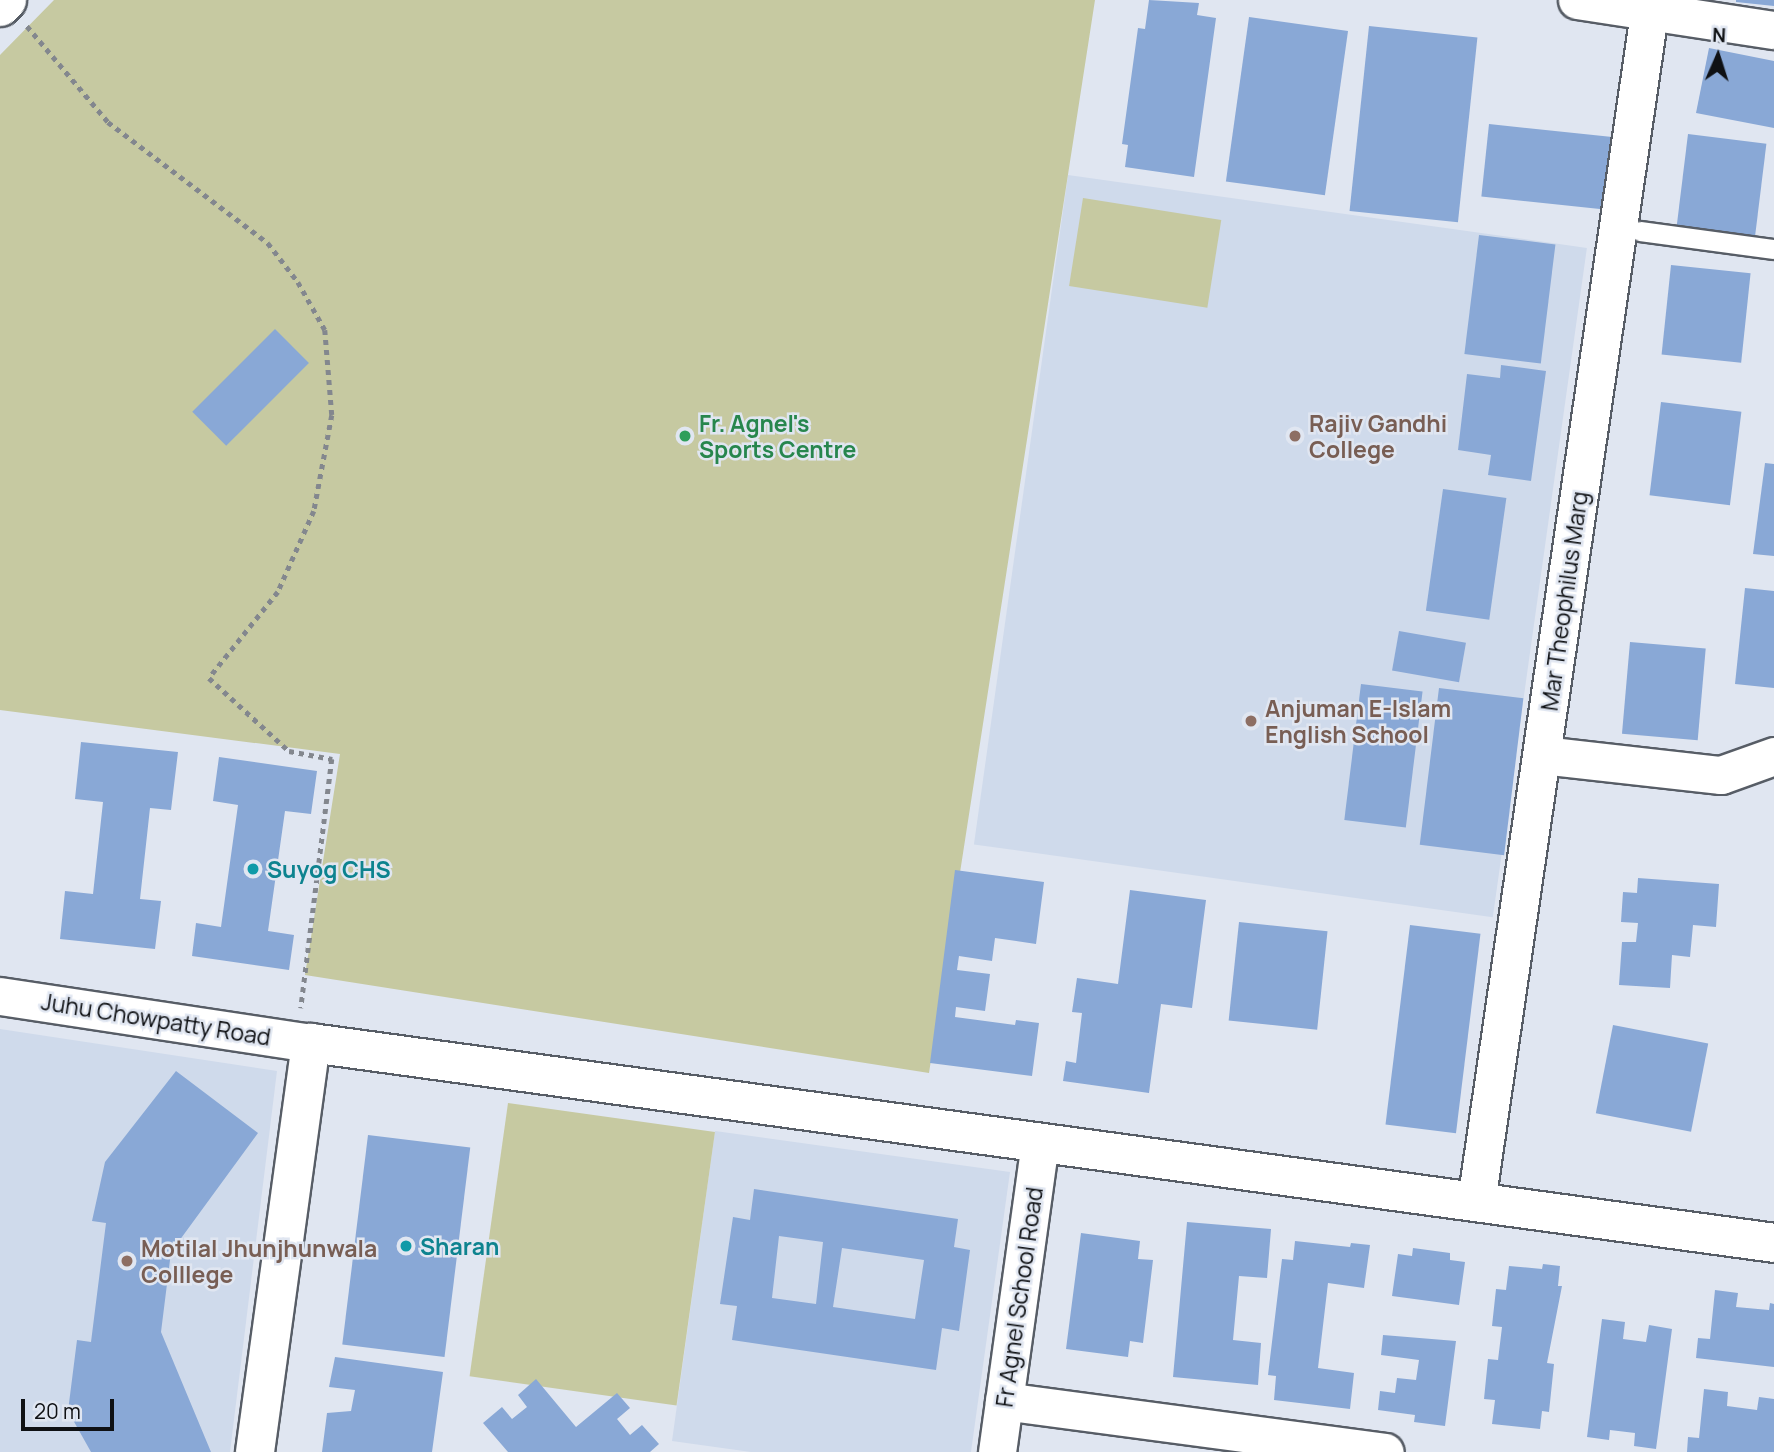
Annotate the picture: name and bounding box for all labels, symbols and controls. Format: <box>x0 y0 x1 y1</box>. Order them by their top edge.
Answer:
north arrow <box>1683 21 1753 91</box>
text: N <box>1712 22 1727 48</box>
place label: Fr. Agnel's Sports Centre <box>699 409 856 463</box>
place label: Rajiv Gandhi College <box>1309 409 1447 463</box>
marker: Fr. Agnel's Sports Centre <box>677 428 693 444</box>
marker: Rajiv Gandhi College <box>1287 428 1303 444</box>
street label: Mar Theophilus Marg <box>1535 489 1593 713</box>
place label: Anjuman E-Islam English School <box>1265 694 1451 748</box>
marker: Anjuman E-Islam English School <box>1243 713 1259 729</box>
place label: Suyog CHS <box>267 855 391 883</box>
marker: Suyog CHS <box>245 861 261 877</box>
street label: Juhu Chowpatty Road <box>39 987 273 1051</box>
street label: Fr Agnel School Road <box>990 1185 1048 1409</box>
place label: Sharan <box>420 1232 499 1260</box>
place label: Motilal Jhunjhunwala Colllege <box>141 1234 377 1288</box>
marker: Sharan <box>398 1238 414 1254</box>
marker: Motilal Jhunjhunwala Colllege <box>119 1253 135 1269</box>
scale bar <box>24 1386 117 1430</box>
text: 20 m <box>34 1397 81 1425</box>

